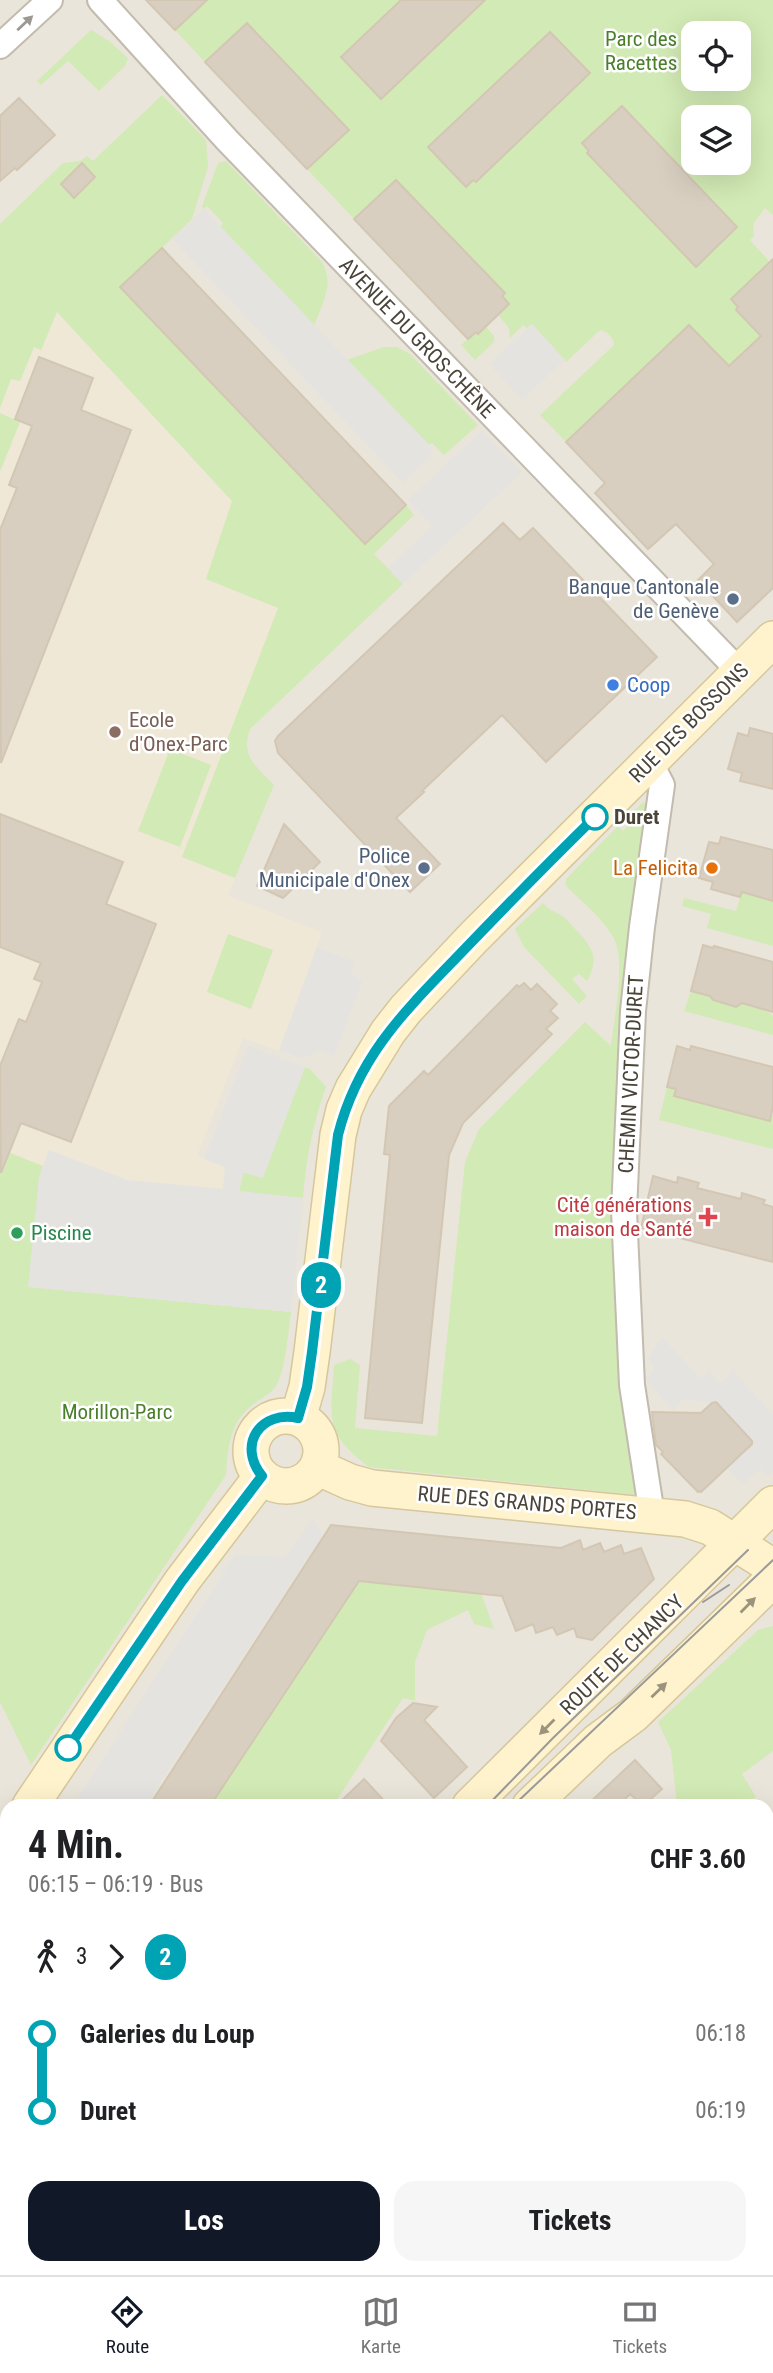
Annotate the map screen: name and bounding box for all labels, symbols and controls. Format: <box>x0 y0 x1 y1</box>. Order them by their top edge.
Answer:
one-way arrow <box>16 15 33 31</box>
map controls <box>681 21 751 175</box>
button: locate <box>681 21 751 91</box>
park label: Parc des Racettes <box>605 27 677 75</box>
button: layers <box>681 105 751 175</box>
street label: AVENUE DU GROS-CHÊNE <box>334 253 500 423</box>
place label: Banque Cantonale de Genève <box>568 575 719 623</box>
marker: Banque Cantonale de Genève <box>725 591 741 607</box>
street label: RUE DES BOSSONS <box>624 658 754 788</box>
place label: Coop <box>627 673 670 697</box>
marker: Coop <box>605 677 621 693</box>
place label: Ecole d'Onex-Parc <box>129 708 228 756</box>
marker: Ecole d'Onex-Parc <box>107 724 123 740</box>
marker: Duret <box>582 804 608 830</box>
place label: Duret <box>614 805 659 829</box>
place label: Police Municipale d'Onex <box>259 844 410 892</box>
place label: La Felicita <box>613 856 698 880</box>
marker: Police Municipale d'Onex <box>416 860 432 876</box>
marker: La Felicita <box>704 860 720 876</box>
street label: CHEMIN VICTOR-DURET <box>614 974 648 1174</box>
place label: Cité générations maison de Santé <box>554 1193 692 1241</box>
marker: Cité générations maison de Santé <box>698 1207 718 1227</box>
place label: Piscine <box>31 1221 92 1245</box>
marker: Piscine <box>9 1225 25 1241</box>
line badge: 2 <box>298 1262 344 1308</box>
text: 2 <box>315 1271 327 1299</box>
park label: Morillon-Parc <box>62 1400 172 1424</box>
street label: RUE DES GRANDS PORTES <box>417 1481 638 1525</box>
street label: ROUTE DE CHANCY <box>555 1590 689 1720</box>
one-way arrow <box>739 1596 756 1613</box>
one-way arrow <box>650 1683 667 1699</box>
one-way arrow <box>539 1719 556 1735</box>
unlabelled marker <box>55 1735 81 1761</box>
text: 4 Min. <box>28 1823 124 1867</box>
text: CHF 3.60 <box>650 1844 746 1874</box>
text: 06:15 – 06:19 · Bus <box>28 1871 204 1898</box>
icon: walk <box>28 1938 66 1976</box>
icon: forward <box>97 1938 135 1976</box>
text: 3 <box>76 1943 87 1970</box>
text: 2 <box>159 1943 172 1971</box>
text: Galeries du Loup <box>80 2019 255 2049</box>
text: 06:18 <box>695 2020 746 2047</box>
text: Duret <box>80 2096 136 2126</box>
text: 06:19 <box>695 2097 746 2124</box>
button: Los <box>28 2181 380 2261</box>
button: Tickets <box>394 2181 746 2261</box>
tab: Route <box>106 2293 149 2358</box>
tab: Karte <box>361 2293 401 2358</box>
tab: Tickets <box>613 2293 667 2358</box>

